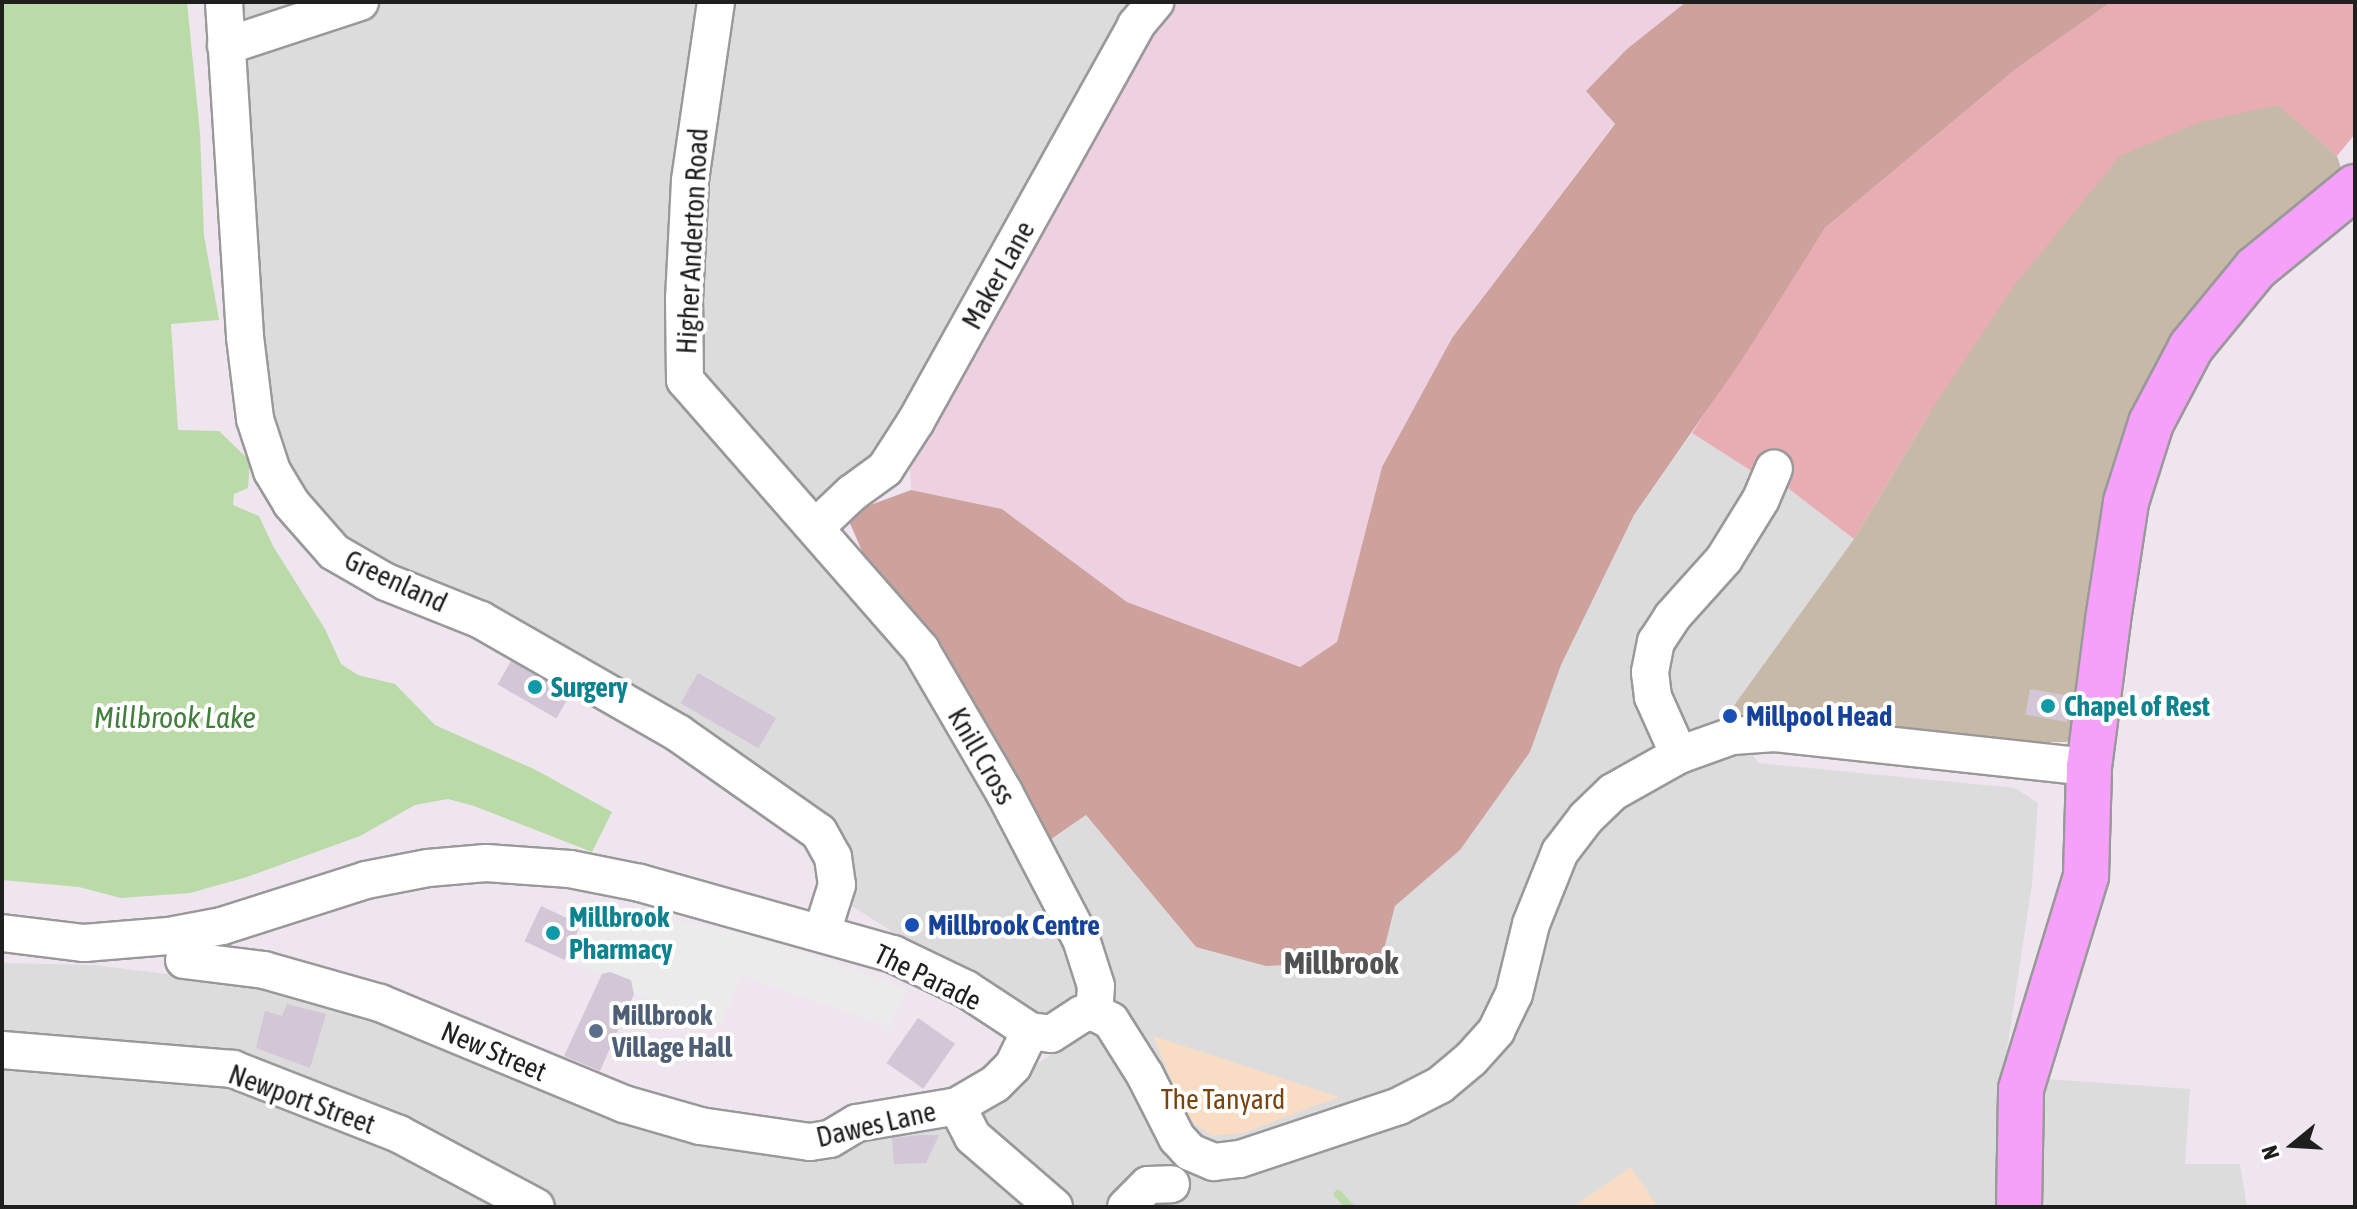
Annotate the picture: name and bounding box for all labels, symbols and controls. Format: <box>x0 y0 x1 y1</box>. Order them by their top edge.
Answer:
street label: Higher Anderton Road <box>669 127 715 355</box>
street label: Maker Lane <box>955 215 1041 335</box>
street label: Greenland <box>339 543 453 619</box>
place label: Surgery <box>551 670 628 704</box>
marker: Surgery <box>526 678 544 696</box>
place label: Chapel of Rest <box>2064 689 2210 723</box>
marker: Chapel of Rest <box>2039 697 2057 715</box>
water label: Millbrook Lake <box>94 699 256 735</box>
place label: Millpool Head <box>1746 699 1892 733</box>
street label: Knill Cross <box>941 702 1023 810</box>
marker: Millpool Head <box>1721 707 1739 725</box>
place label: Millbrook Pharmacy <box>569 900 673 966</box>
place label: Millbrook Centre <box>928 908 1100 942</box>
marker: Millbrook Centre <box>903 916 921 934</box>
marker: Millbrook Pharmacy <box>544 924 562 942</box>
street label: The Parade <box>869 937 987 1017</box>
district label: Millbrook <box>1284 944 1398 982</box>
place label: Millbrook Village Hall <box>612 998 732 1064</box>
street label: New Street <box>436 1014 552 1088</box>
marker: Millbrook Village Hall <box>587 1022 605 1040</box>
street label: Newport Street <box>224 1057 380 1141</box>
park label: The Tanyard <box>1161 1082 1285 1116</box>
street label: Dawes Lane <box>813 1094 939 1154</box>
north arrow <box>2253 1105 2333 1185</box>
text: N <box>2256 1142 2285 1163</box>

